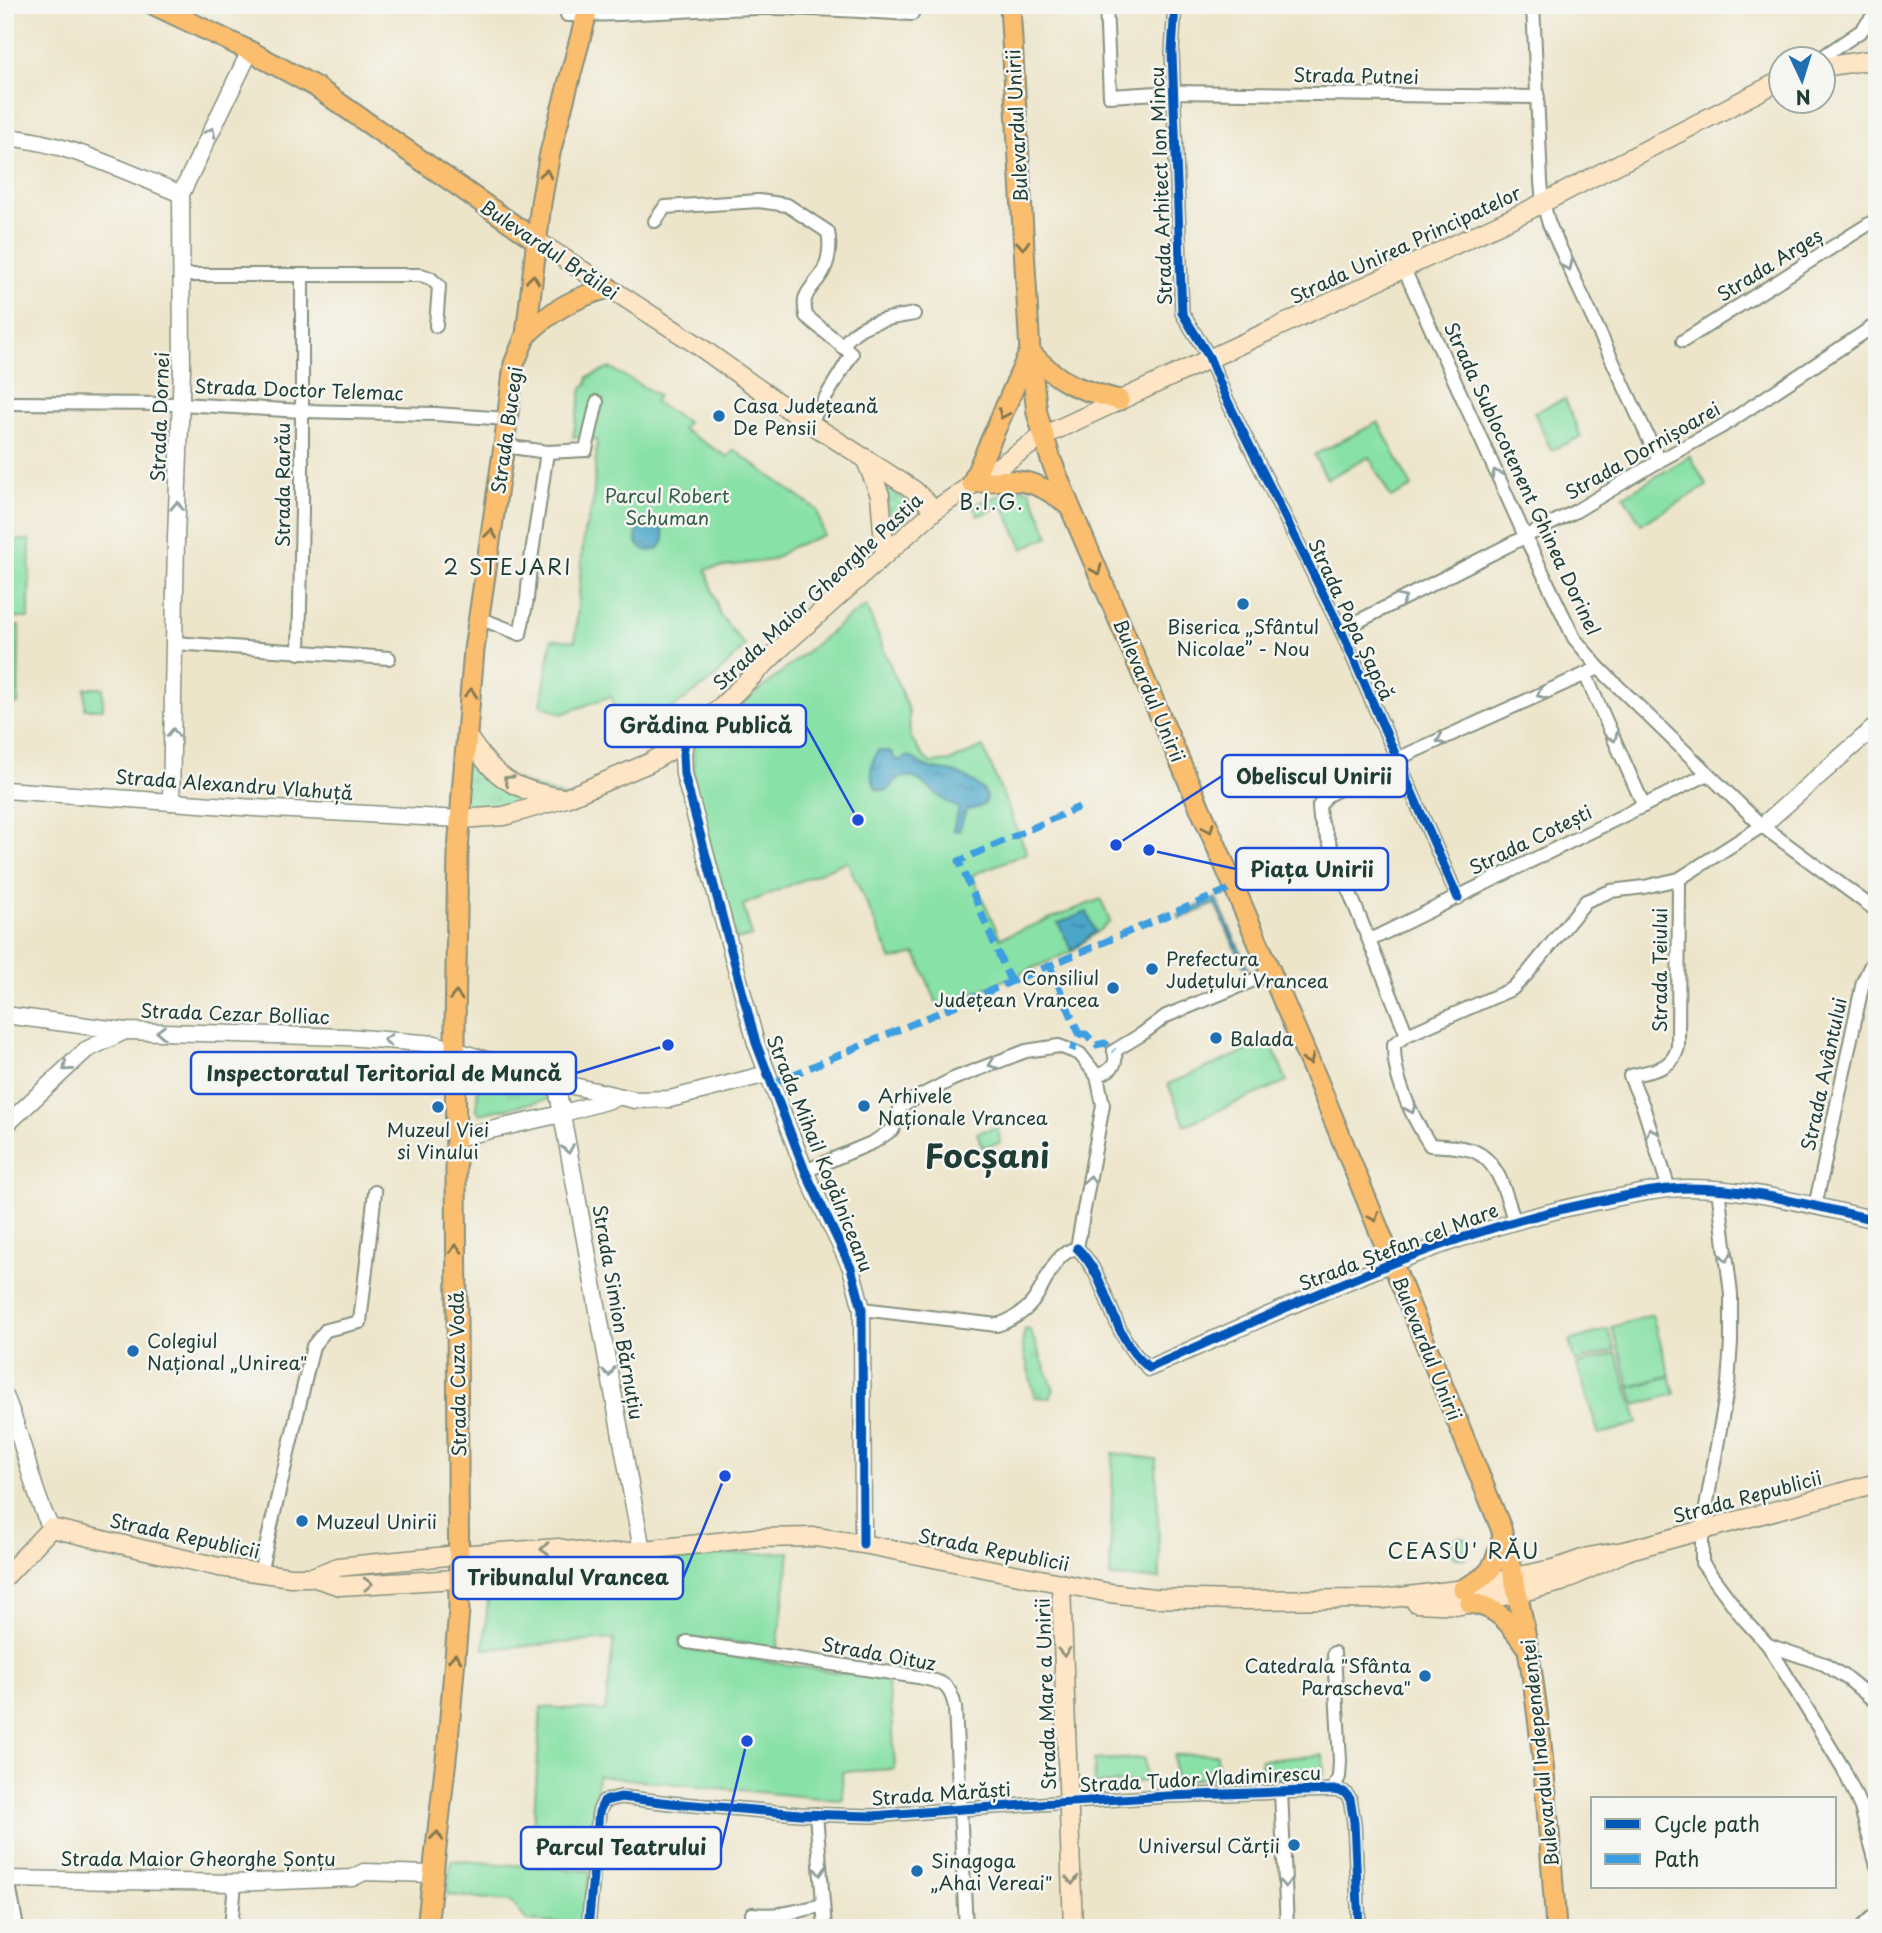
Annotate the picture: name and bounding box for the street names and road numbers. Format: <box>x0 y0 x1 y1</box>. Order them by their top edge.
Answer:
street label: Bulevardul Unirii <box>998 49 1034 203</box>
street label: Strada Putnei <box>1293 60 1419 90</box>
street label: Strada Arhitect Ion Mincu <box>1142 66 1178 306</box>
street label: Strada Unirea Principatelor <box>1285 178 1526 310</box>
street label: Bulevardul Brăilei <box>475 192 625 306</box>
street label: Strada Argeș <box>1711 220 1827 308</box>
street label: Strada Sublocotenent Ghinea Dorinel <box>1438 317 1608 639</box>
street label: Strada Dornei <box>143 351 175 483</box>
street label: Strada Bucegi <box>483 365 529 495</box>
street label: Strada Doctor Telemac <box>194 371 404 407</box>
street label: Strada Dornișoarei <box>1559 394 1725 506</box>
street label: Strada Rarău <box>268 423 296 547</box>
street label: Strada Maior Gheorghe Pastia <box>706 486 929 696</box>
street label: Strada Popa Șapcă <box>1302 533 1402 705</box>
street label: Bulevardul Unirii <box>1107 614 1193 766</box>
street label: Strada Alexandru Vlahuță <box>114 762 354 806</box>
street label: Strada Cotești <box>1464 797 1596 881</box>
street label: Strada Teiului <box>1645 908 1673 1032</box>
street label: Strada Avântului <box>1793 995 1853 1153</box>
street label: Strada Cezar Bolliac <box>140 996 330 1030</box>
street label: Strada Mihail Kogălniceanu <box>761 1030 881 1276</box>
street label: Strada Ștefan cel Mare <box>1294 1195 1502 1297</box>
street label: Strada Simion Bărnuțiu <box>586 1202 652 1422</box>
street label: Bulevardul Unirii <box>1386 1271 1470 1425</box>
street label: Strada Cuza Vodă <box>442 1290 472 1457</box>
street label: Strada Republicii <box>1669 1463 1825 1529</box>
street label: Strada Republicii <box>107 1505 263 1565</box>
street label: Strada Republicii <box>916 1521 1072 1577</box>
street label: Strada Mare a Unirii <box>1028 1597 1062 1791</box>
street label: Strada Oituz <box>820 1629 938 1677</box>
street label: Bulevardul Independenței <box>1513 1638 1565 1868</box>
street label: Strada Tudor Vladimirescu <box>1078 1758 1322 1798</box>
street label: Strada Mărăști <box>870 1774 1012 1812</box>
street label: Strada Maior Gheorghe Șonțu <box>60 1844 336 1872</box>

